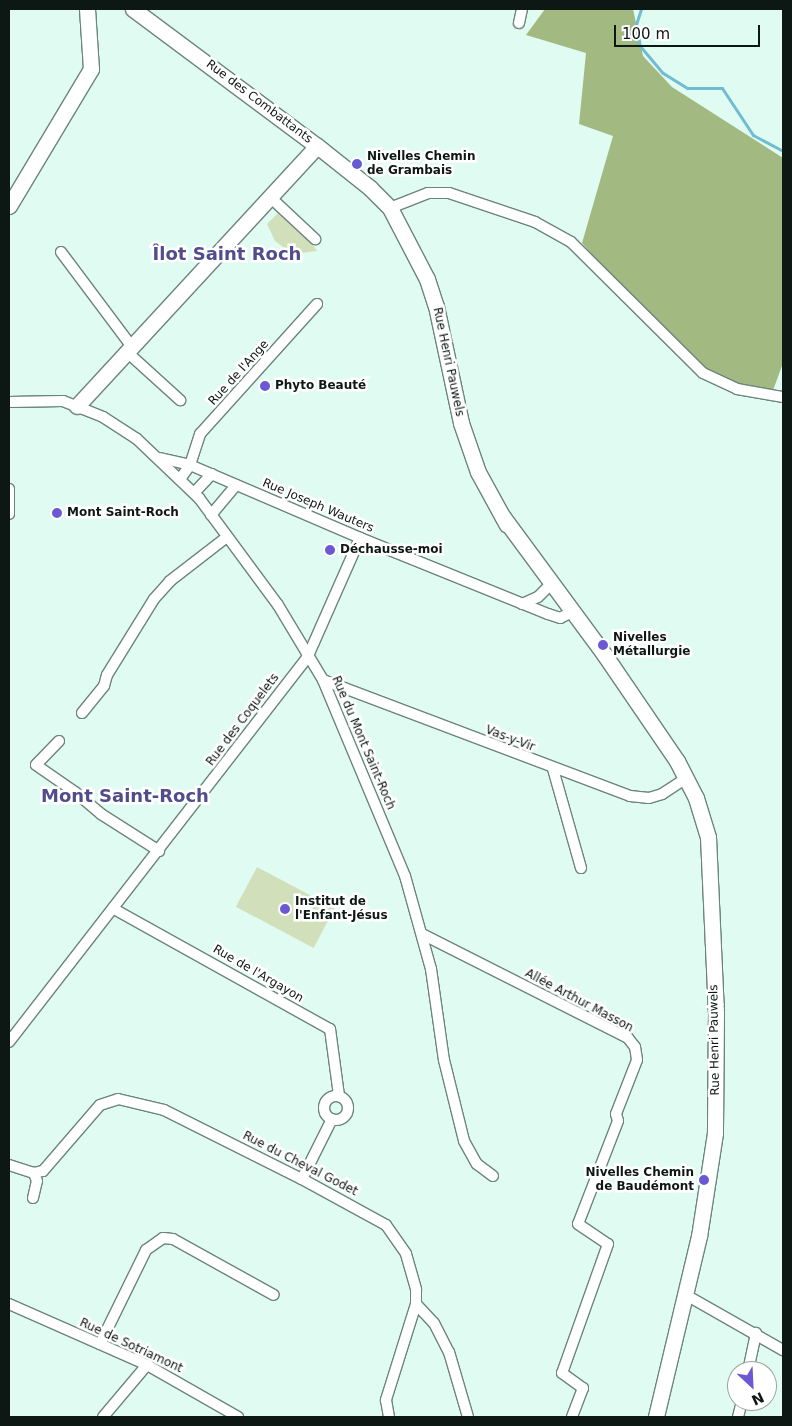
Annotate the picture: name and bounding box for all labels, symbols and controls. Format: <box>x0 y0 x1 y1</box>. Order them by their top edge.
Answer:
scale bar <box>617 15 763 47</box>
text: 100 m <box>622 25 670 43</box>
street label: Rue des Combattants <box>203 57 315 147</box>
place label: Nivelles Chemin de Grambais <box>367 150 475 178</box>
marker: Nivelles Chemin de Grambais <box>351 158 363 170</box>
district label: Îlot Saint Roch <box>153 243 301 265</box>
street label: Rue Henri Pauwels <box>429 306 467 418</box>
street label: Rue de l'Ange <box>206 337 272 409</box>
place label: Phyto Beauté <box>275 379 366 393</box>
marker: Phyto Beauté <box>259 380 271 392</box>
street label: Rue Joseph Wauters <box>260 476 376 536</box>
place label: Mont Saint-Roch <box>67 506 179 520</box>
marker: Mont Saint-Roch <box>51 507 63 519</box>
place label: Déchausse-moi <box>340 543 443 557</box>
marker: Déchausse-moi <box>324 544 336 556</box>
place label: Nivelles Métallurgie <box>613 631 690 659</box>
marker: Nivelles Métallurgie <box>597 639 609 651</box>
street label: Rue des Coquelets <box>204 671 282 769</box>
street label: Rue du Mont Saint-Roch <box>328 674 398 812</box>
street label: Vas-y-Vir <box>483 723 537 755</box>
district label: Mont Saint-Roch <box>41 785 209 807</box>
place label: Institut de l'Enfant-Jésus <box>295 895 388 923</box>
marker: Institut de l'Enfant-Jésus <box>279 903 291 915</box>
street label: Rue de l'Argayon <box>210 942 306 1006</box>
street label: Allée Arthur Masson <box>522 966 636 1036</box>
street label: Rue Henri Pauwels <box>707 984 723 1096</box>
street label: Rue du Cheval Godet <box>240 1129 360 1199</box>
place label: Nivelles Chemin de Baudémont <box>586 1166 694 1194</box>
marker: Nivelles Chemin de Baudémont <box>698 1174 710 1186</box>
street label: Rue de Sotriamont <box>77 1316 185 1376</box>
north arrow <box>727 1361 777 1411</box>
text: N <box>749 1389 767 1408</box>

